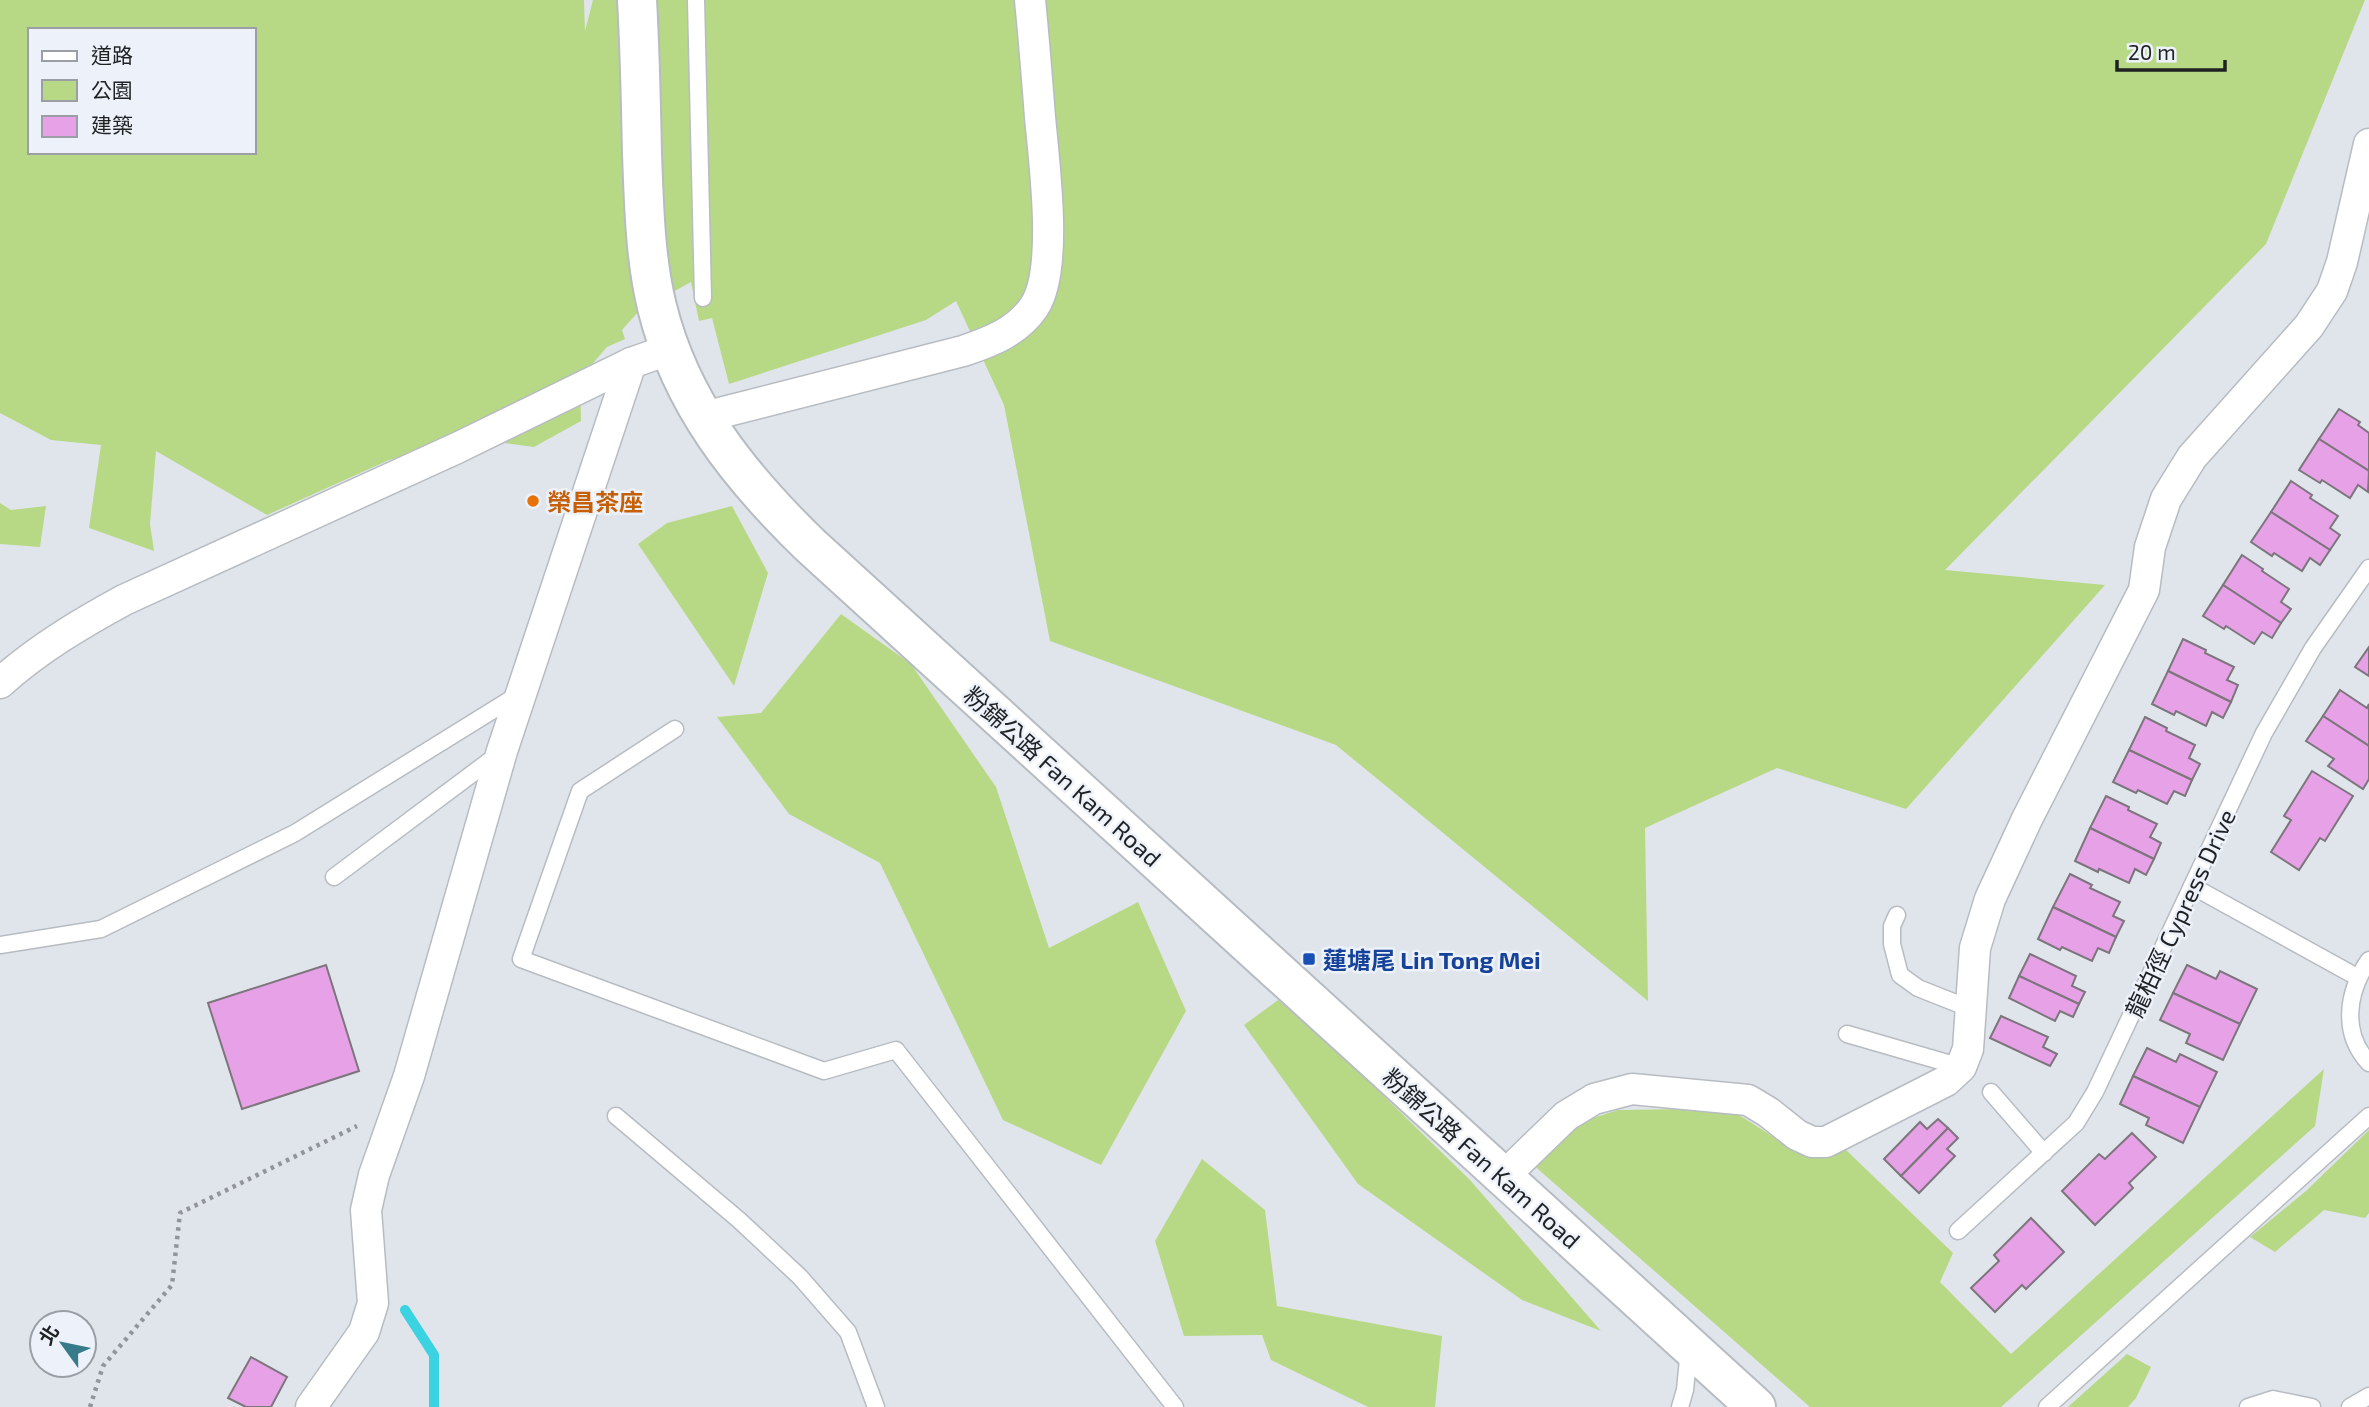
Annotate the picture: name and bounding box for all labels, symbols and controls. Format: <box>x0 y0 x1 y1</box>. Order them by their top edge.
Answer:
legend <box>28 28 256 154</box>
scale bar <box>2117 28 2226 72</box>
text: 20 m <box>2128 39 2176 64</box>
text: 道路 <box>91 42 133 67</box>
text: 公園 <box>91 77 133 102</box>
text: 建築 <box>91 112 133 137</box>
place label: 榮昌茶座 <box>547 487 643 516</box>
marker: 榮昌茶座 <box>525 493 541 509</box>
street label: 粉錦公路 Fan Kam Road <box>958 680 1168 872</box>
street label: 龍柏徑 Cypress Drive <box>2119 804 2241 1022</box>
place label: 蓮塘尾 Lin Tong Mei <box>1323 945 1541 974</box>
marker: 蓮塘尾 Lin Tong Mei <box>1301 951 1317 967</box>
street label: 粉錦公路 Fan Kam Road <box>1377 1062 1587 1254</box>
north arrow <box>28 1309 98 1379</box>
text: 北 <box>34 1320 63 1349</box>

